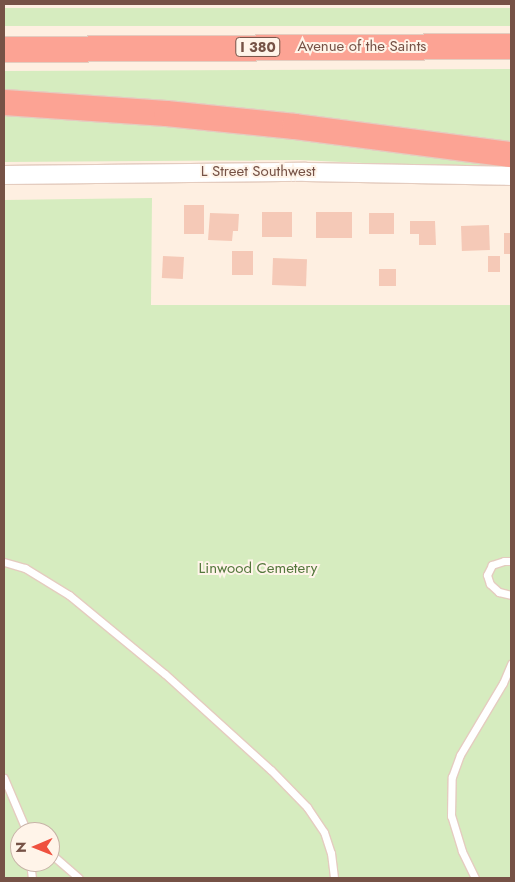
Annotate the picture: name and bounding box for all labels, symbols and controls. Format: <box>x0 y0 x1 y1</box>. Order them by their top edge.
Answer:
road number: I 380 <box>234 36 282 58</box>
street label: Avenue of the Saints <box>298 38 426 56</box>
street label: L Street Southwest <box>201 163 315 181</box>
park label: Linwood Cemetery <box>199 560 317 578</box>
north arrow <box>10 822 60 872</box>
text: N <box>11 842 31 853</box>

